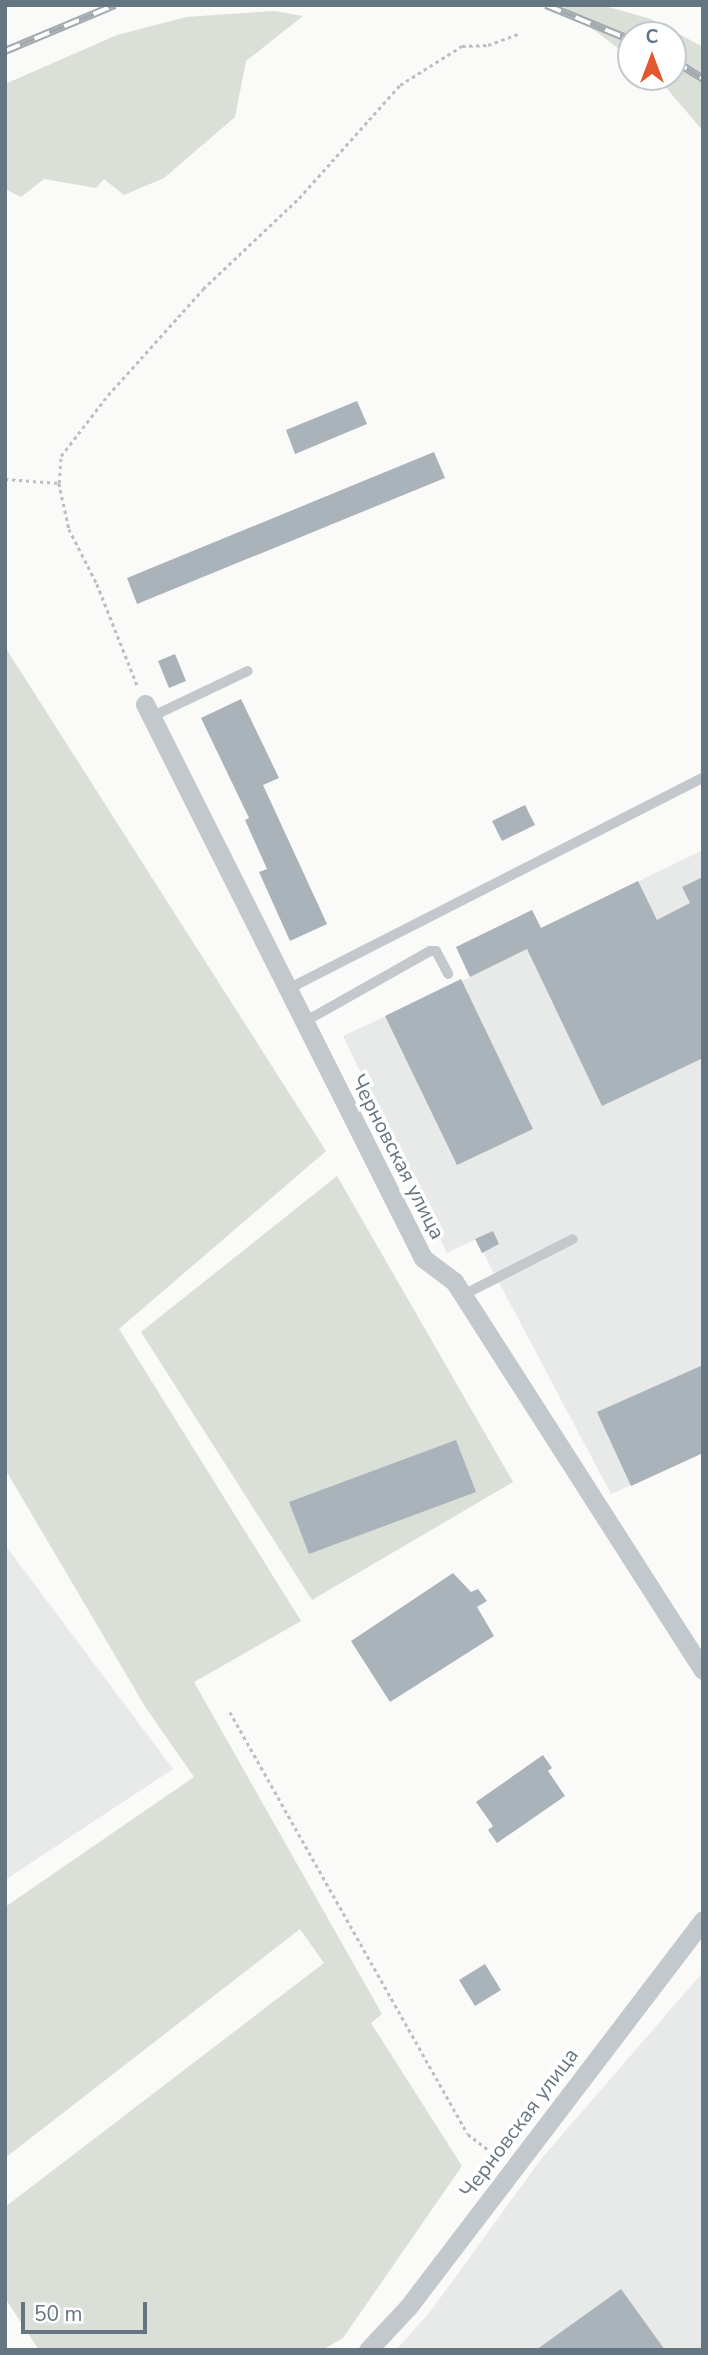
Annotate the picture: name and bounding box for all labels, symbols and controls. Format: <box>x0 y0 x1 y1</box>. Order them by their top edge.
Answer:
north arrow <box>617 21 687 91</box>
text: С <box>646 24 658 50</box>
street label: Черновская улица <box>346 1071 450 1243</box>
street label: Черновская улица <box>454 2043 584 2203</box>
scale bar <box>24 2288 150 2332</box>
text: 50 m <box>34 2300 83 2328</box>

